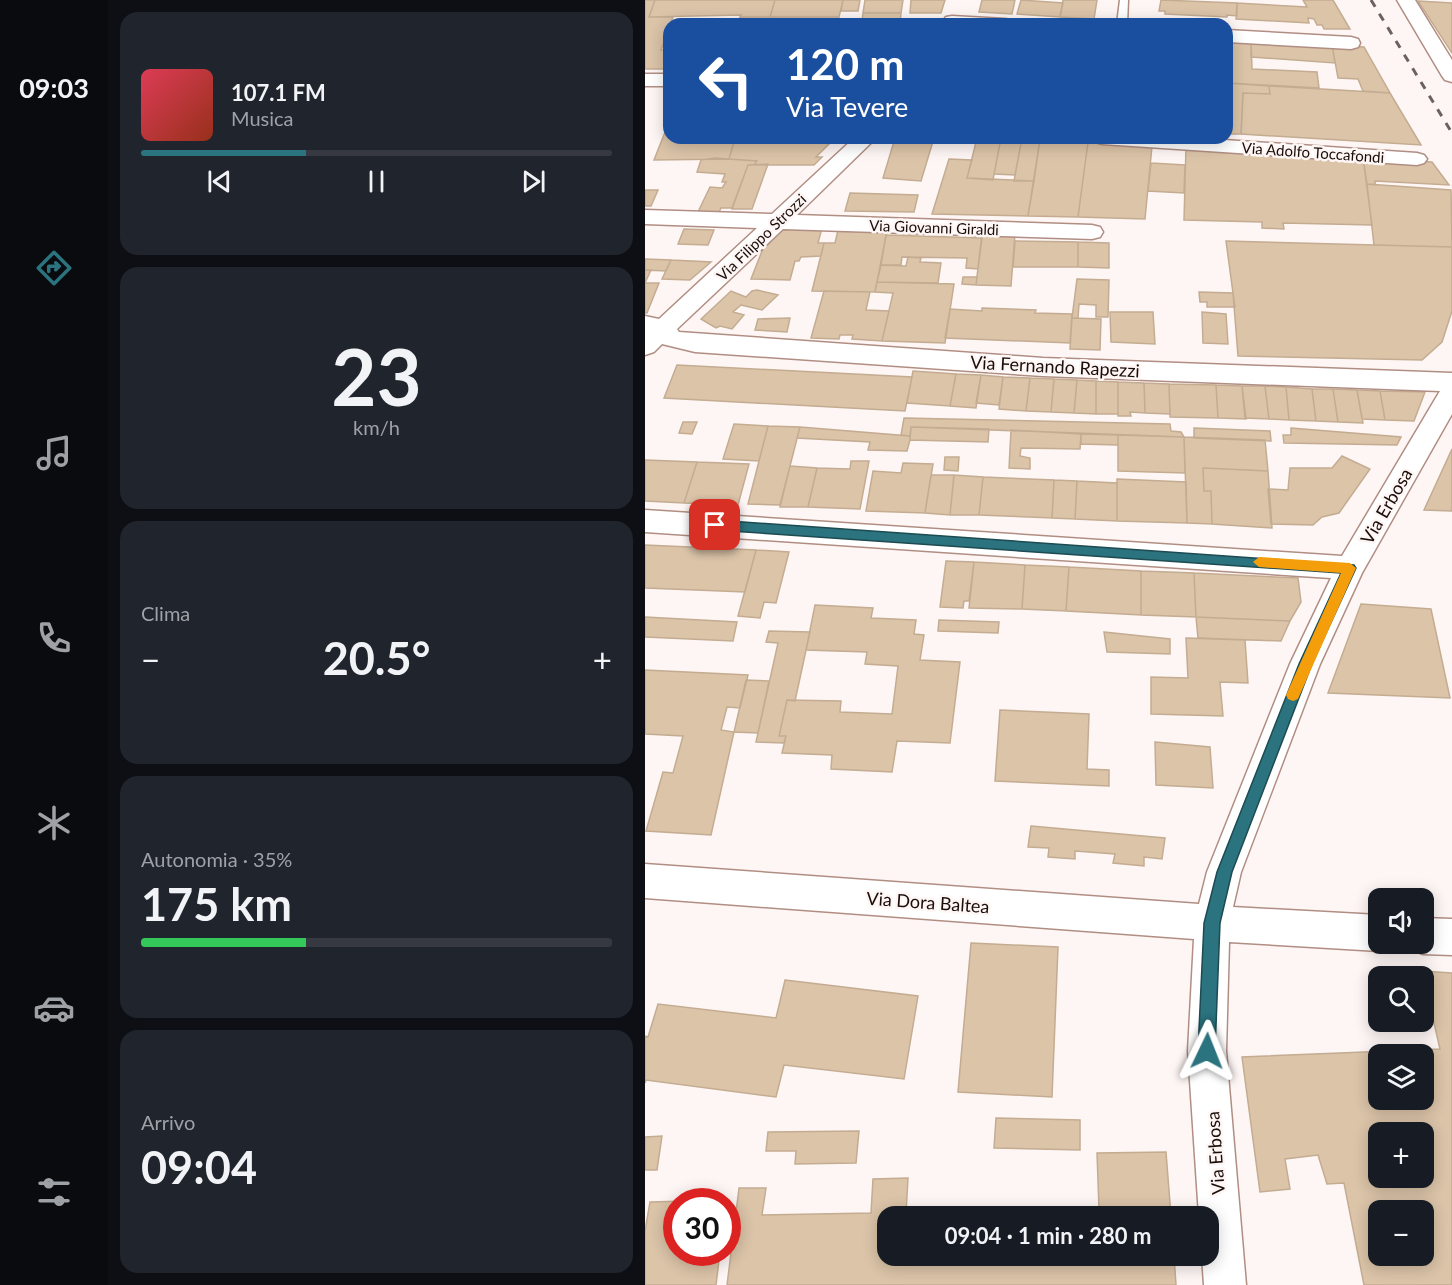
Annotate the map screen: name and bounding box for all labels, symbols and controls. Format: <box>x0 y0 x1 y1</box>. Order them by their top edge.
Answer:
text: 120 m <box>786 39 904 89</box>
icon: left <box>687 42 765 120</box>
text: 09:03 <box>19 71 89 104</box>
text: 107.1 FM <box>231 79 326 106</box>
text: Via Tevere <box>786 90 908 123</box>
text: Musica <box>231 106 294 130</box>
street label: Via Adolfo Toccafondi <box>1241 138 1385 166</box>
icon: previous <box>203 165 236 198</box>
icon: pause <box>360 165 393 198</box>
icon: next <box>517 165 550 198</box>
street label: Via Filippo Strozzi <box>713 190 809 284</box>
street label: Via Giovanni Giraldi <box>869 216 999 238</box>
icon: directions <box>33 247 75 289</box>
text: 23 <box>331 329 422 423</box>
street label: Via Fernando Rapezzi <box>970 351 1140 381</box>
text: km/h <box>353 415 400 439</box>
icon: music <box>33 432 75 474</box>
street label: Via Erbosa <box>1356 464 1416 548</box>
pin <box>689 499 740 550</box>
icon: arrive <box>698 508 731 541</box>
text: Clima <box>141 601 190 625</box>
icon: phone <box>33 617 75 659</box>
text: 20.5° <box>323 631 430 685</box>
text: − <box>141 639 160 679</box>
text: + <box>593 639 612 679</box>
icon: climate <box>33 802 75 844</box>
text: Autonomia · 35% <box>141 847 292 871</box>
text: 175 km <box>141 877 292 931</box>
street label: Via Dora Baltea <box>866 887 990 917</box>
map controls <box>1368 888 1434 1266</box>
button: sound <box>1368 888 1434 954</box>
button: search <box>1368 966 1434 1032</box>
icon: car <box>33 987 75 1029</box>
position arrow <box>1175 1019 1239 1083</box>
button: layers <box>1368 1044 1434 1110</box>
text: Arrivo <box>141 1110 195 1134</box>
street label: Via Erbosa <box>1201 1110 1229 1196</box>
button: + <box>1368 1122 1434 1188</box>
text: 09:04 <box>141 1140 257 1194</box>
icon: filters <box>33 1171 75 1213</box>
speed limit sign: 30 <box>663 1188 741 1266</box>
button: − <box>1368 1200 1434 1266</box>
text: 09:04 · 1 min · 280 m <box>945 1222 1151 1249</box>

